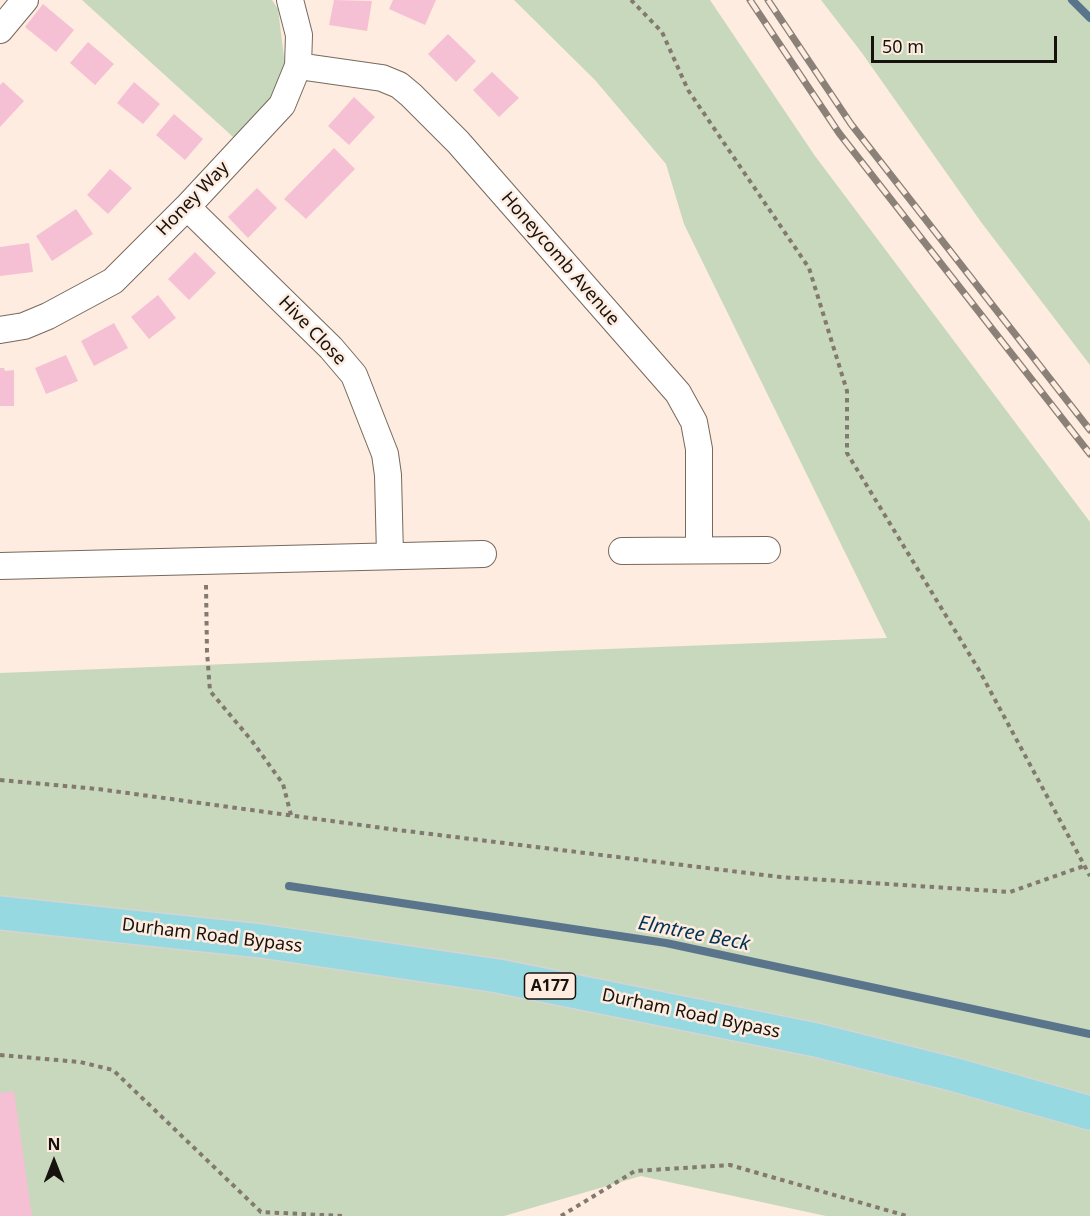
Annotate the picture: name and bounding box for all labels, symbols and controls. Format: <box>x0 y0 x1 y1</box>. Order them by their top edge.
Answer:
scale bar <box>874 24 1060 62</box>
text: 50 m <box>882 34 924 58</box>
street label: Honey Way <box>152 157 234 241</box>
street label: Honeycomb Avenue <box>496 188 624 330</box>
street label: Hive Close <box>274 292 350 370</box>
water label: Elmtree Beck <box>636 911 752 957</box>
street label: Durham Road Bypass <box>121 914 303 958</box>
road number: A177 <box>524 973 576 999</box>
street label: Durham Road Bypass <box>600 985 782 1043</box>
north arrow <box>24 1132 84 1192</box>
text: N <box>47 1133 61 1155</box>

